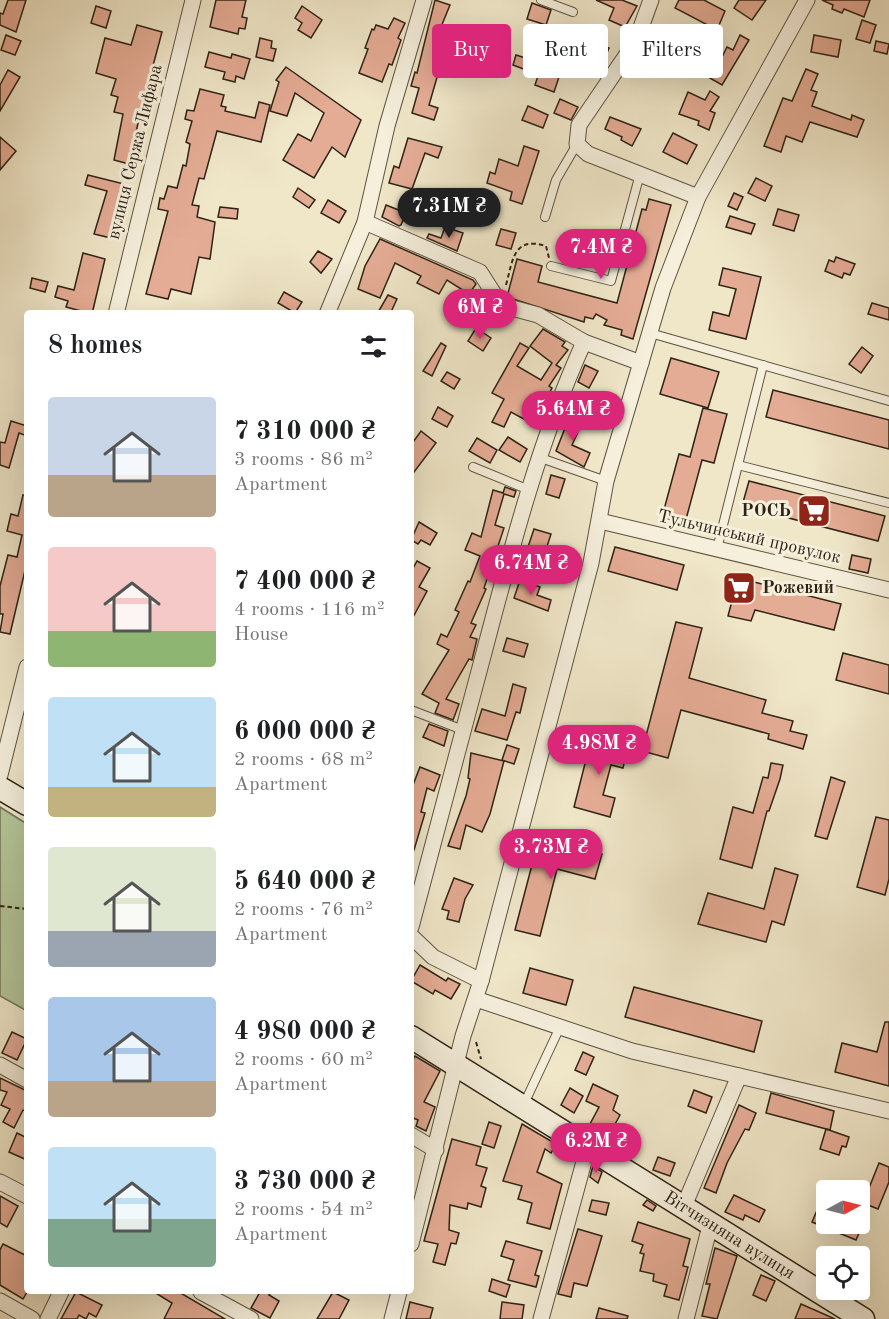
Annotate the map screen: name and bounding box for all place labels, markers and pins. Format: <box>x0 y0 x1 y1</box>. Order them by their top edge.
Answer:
pin: 7.31M ₴ <box>394 188 504 239</box>
pin: 7.4M ₴ <box>552 229 650 280</box>
pin: 6M ₴ <box>444 289 516 340</box>
pin: 5.64M ₴ <box>518 391 628 442</box>
supermarket icon: РОСЬ <box>796 493 832 529</box>
place label: РОСЬ <box>741 502 791 520</box>
pin: 6.74M ₴ <box>476 545 586 596</box>
supermarket icon: Рожевий <box>721 570 757 606</box>
place label: Рожевий <box>762 579 834 597</box>
pin: 4.98M ₴ <box>544 725 654 776</box>
pin: 3.73M ₴ <box>496 829 606 880</box>
pin: 6.2M ₴ <box>547 1123 645 1174</box>

